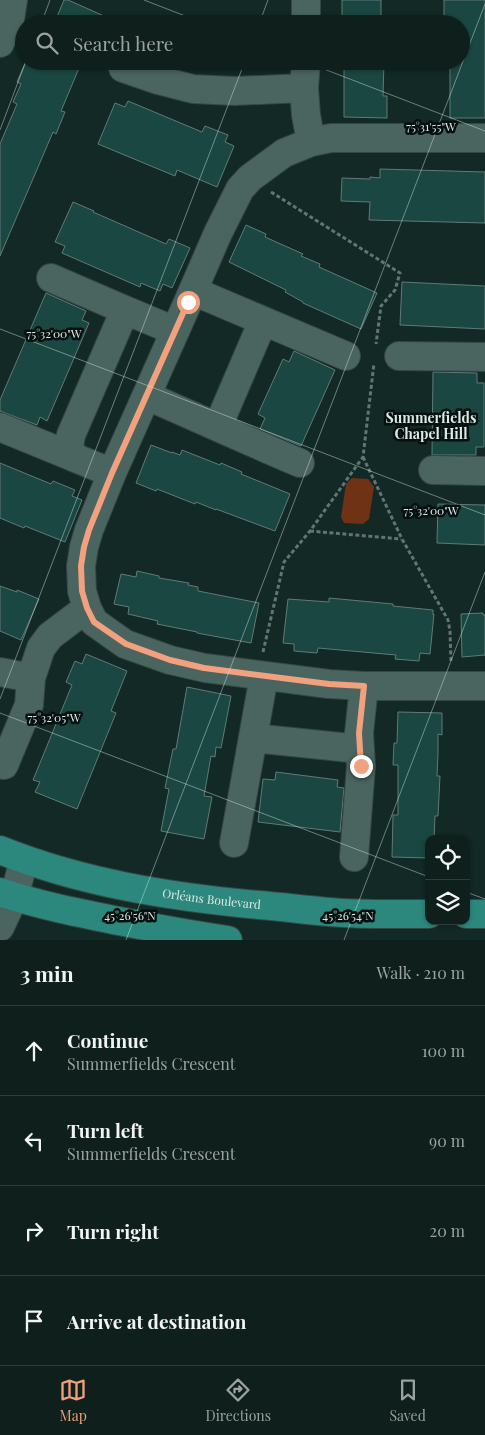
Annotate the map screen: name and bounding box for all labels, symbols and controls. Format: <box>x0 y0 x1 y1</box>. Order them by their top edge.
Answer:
search box <box>15 15 470 70</box>
icon: search <box>33 29 61 57</box>
text: Search here <box>73 30 173 56</box>
text: 75°31'55"W <box>406 118 456 134</box>
route start <box>177 291 200 314</box>
text: 75°32'00"W <box>26 325 82 341</box>
district label: Summerfields Chapel Hill <box>386 408 476 443</box>
text: 75°32'00"W <box>403 502 459 518</box>
text: 75°32'05"W <box>27 709 81 725</box>
route end <box>350 755 373 778</box>
map controls <box>425 835 470 925</box>
button: locate <box>425 835 470 880</box>
button: layers <box>425 880 470 925</box>
street label: Orléans Boulevard <box>161 884 262 912</box>
text: 45°26'56"N <box>104 907 156 923</box>
text: 45°26'54"N <box>322 907 374 923</box>
text: 3 min <box>20 959 74 987</box>
text: Walk · 210 m <box>377 962 465 983</box>
text: Continue <box>67 1027 148 1053</box>
icon: ahead <box>20 1037 48 1065</box>
text: 100 m <box>422 1040 465 1061</box>
text: Summerfields Crescent <box>67 1053 236 1074</box>
text: Turn left <box>67 1117 144 1143</box>
icon: left <box>20 1127 48 1155</box>
text: 90 m <box>429 1130 465 1151</box>
text: Summerfields Crescent <box>67 1143 236 1164</box>
icon: right <box>20 1217 48 1245</box>
text: Turn right <box>67 1218 159 1244</box>
text: 20 m <box>430 1220 465 1241</box>
icon: arrive <box>20 1307 48 1335</box>
text: Arrive at destination <box>67 1308 247 1334</box>
tab: Map <box>59 1376 87 1425</box>
tab: Directions <box>206 1376 271 1425</box>
tab: Saved <box>389 1376 426 1425</box>

